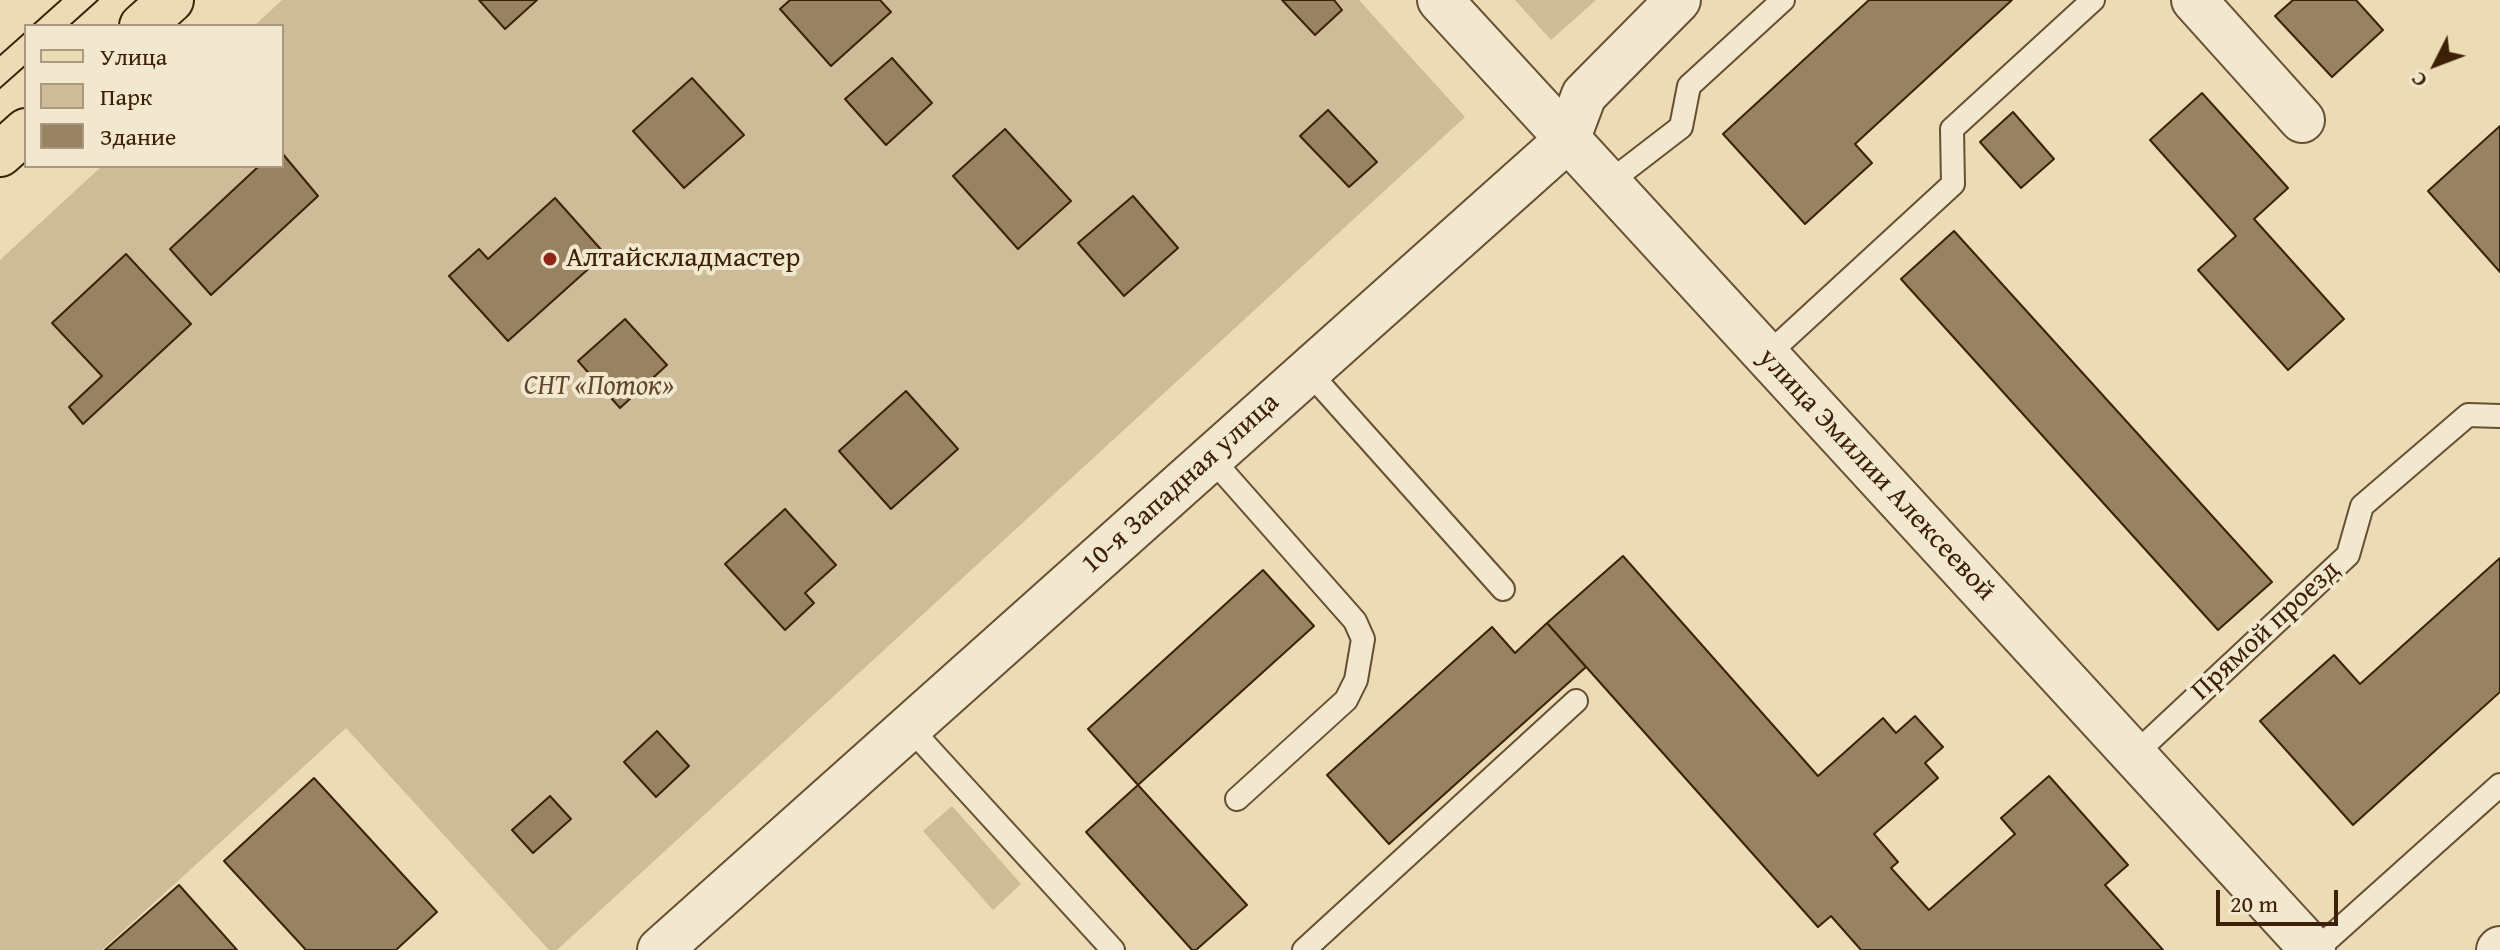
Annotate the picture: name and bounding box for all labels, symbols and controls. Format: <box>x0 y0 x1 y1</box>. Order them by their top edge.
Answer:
legend <box>24 24 284 168</box>
north arrow <box>2396 24 2476 104</box>
text: Улица <box>100 39 167 74</box>
text: С <box>2402 65 2434 95</box>
text: Парк <box>100 79 152 114</box>
text: Здание <box>100 119 176 154</box>
place label: Алтайскладмастер <box>566 242 800 276</box>
marker: Алтайскладмастер <box>541 250 559 268</box>
street label: улица Эмилии Алексеевой <box>1750 342 2002 608</box>
park label: СНТ «Поток» <box>524 370 674 404</box>
street label: 10-я Западная улица <box>1075 386 1287 582</box>
street label: Прямой проезд <box>2185 554 2347 708</box>
scale bar <box>2220 874 2342 924</box>
text: 20 m <box>2230 886 2278 921</box>

